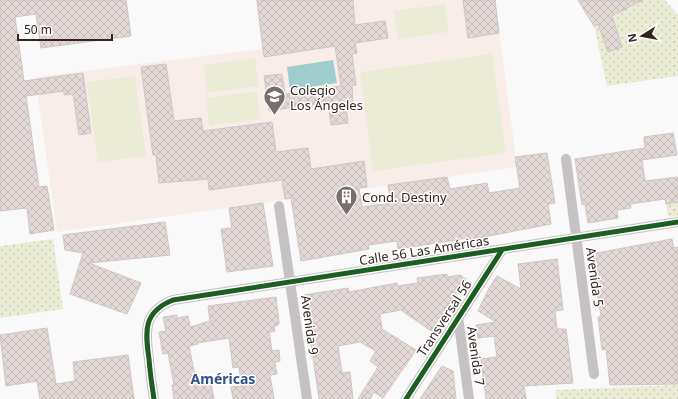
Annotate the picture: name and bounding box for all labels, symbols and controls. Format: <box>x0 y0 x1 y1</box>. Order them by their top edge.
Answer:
scale bar <box>18 16 112 42</box>
north arrow <box>622 16 662 56</box>
text: 50 m <box>24 21 52 38</box>
text: N <box>623 32 640 44</box>
place label: Colegio Los Ángeles <box>290 81 363 114</box>
school or university icon: Colegio Los Ángeles <box>262 84 288 117</box>
building icon: Cond. Destiny <box>334 184 360 217</box>
place label: Cond. Destiny <box>362 188 447 206</box>
street label: Calle 56 Las Américas <box>358 231 490 269</box>
street label: Avenida 5 <box>582 246 608 308</box>
street label: Transversal 56 <box>413 276 475 360</box>
street label: Avenida 9 <box>297 294 323 356</box>
street label: Avenida 7 <box>463 325 489 387</box>
district label: Américas <box>191 369 255 388</box>

